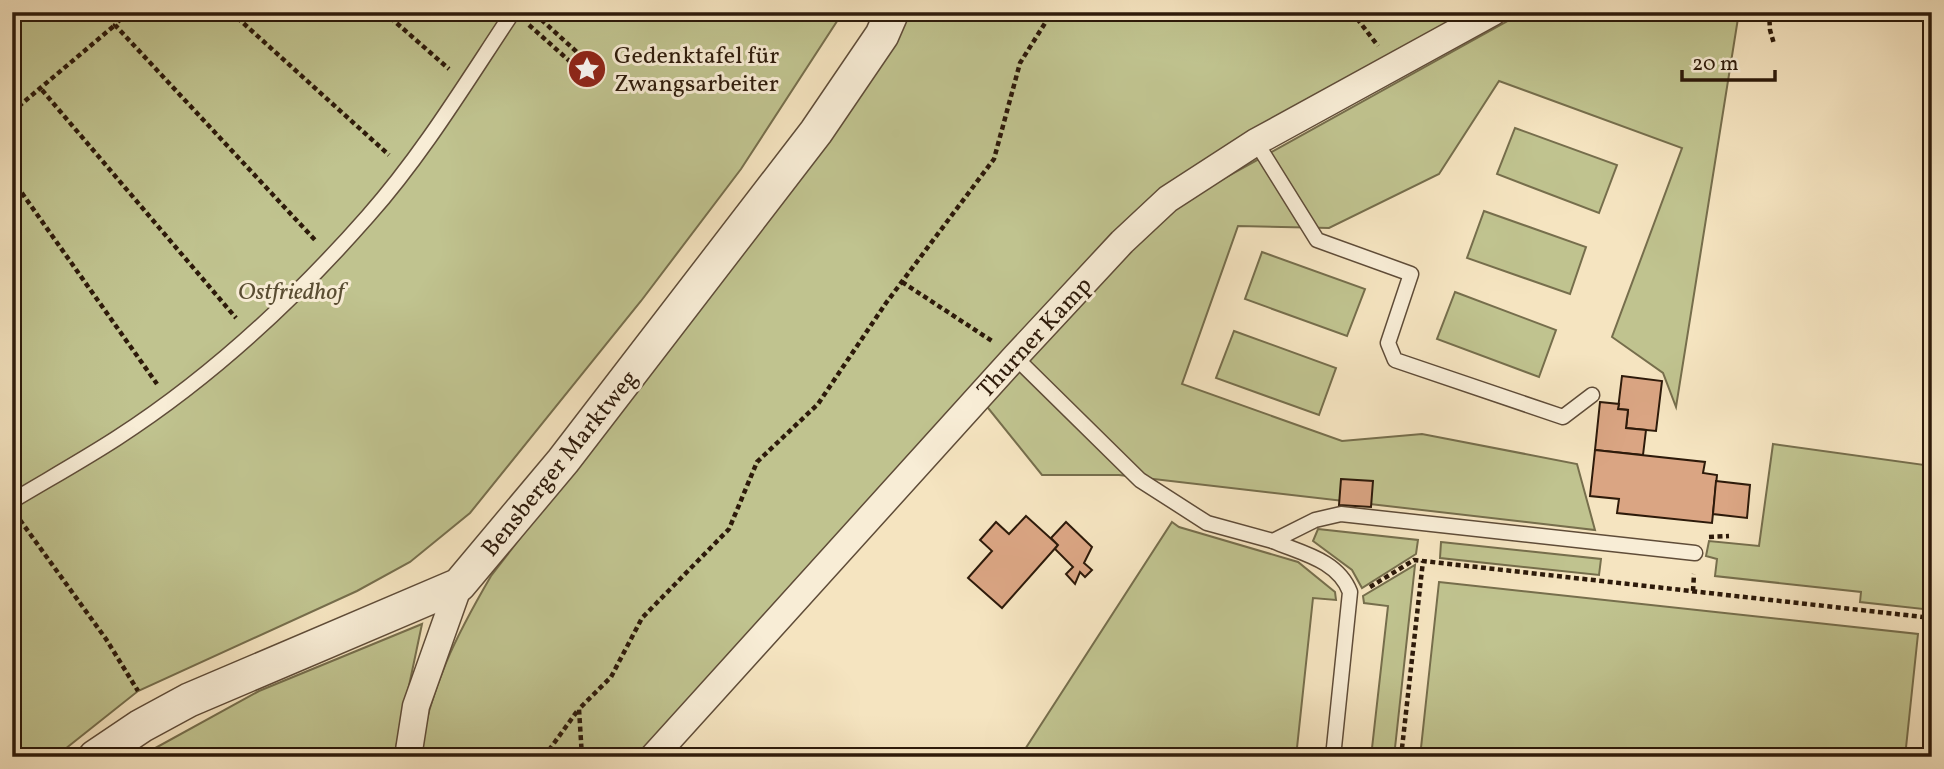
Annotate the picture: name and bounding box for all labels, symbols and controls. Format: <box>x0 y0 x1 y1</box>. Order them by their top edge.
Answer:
scale bar <box>1682 38 1774 82</box>
place label: Gedenktafel für Zwangsarbeiter <box>614 40 779 102</box>
place icon: Gedenktafel für Zwangsarbeiter <box>566 48 608 90</box>
text: 20 m <box>1692 50 1738 79</box>
street label: Thurner Kamp <box>970 270 1101 407</box>
park label: Ostfriedhof <box>238 276 349 310</box>
street label: Bensberger Marktweg <box>474 363 647 565</box>

